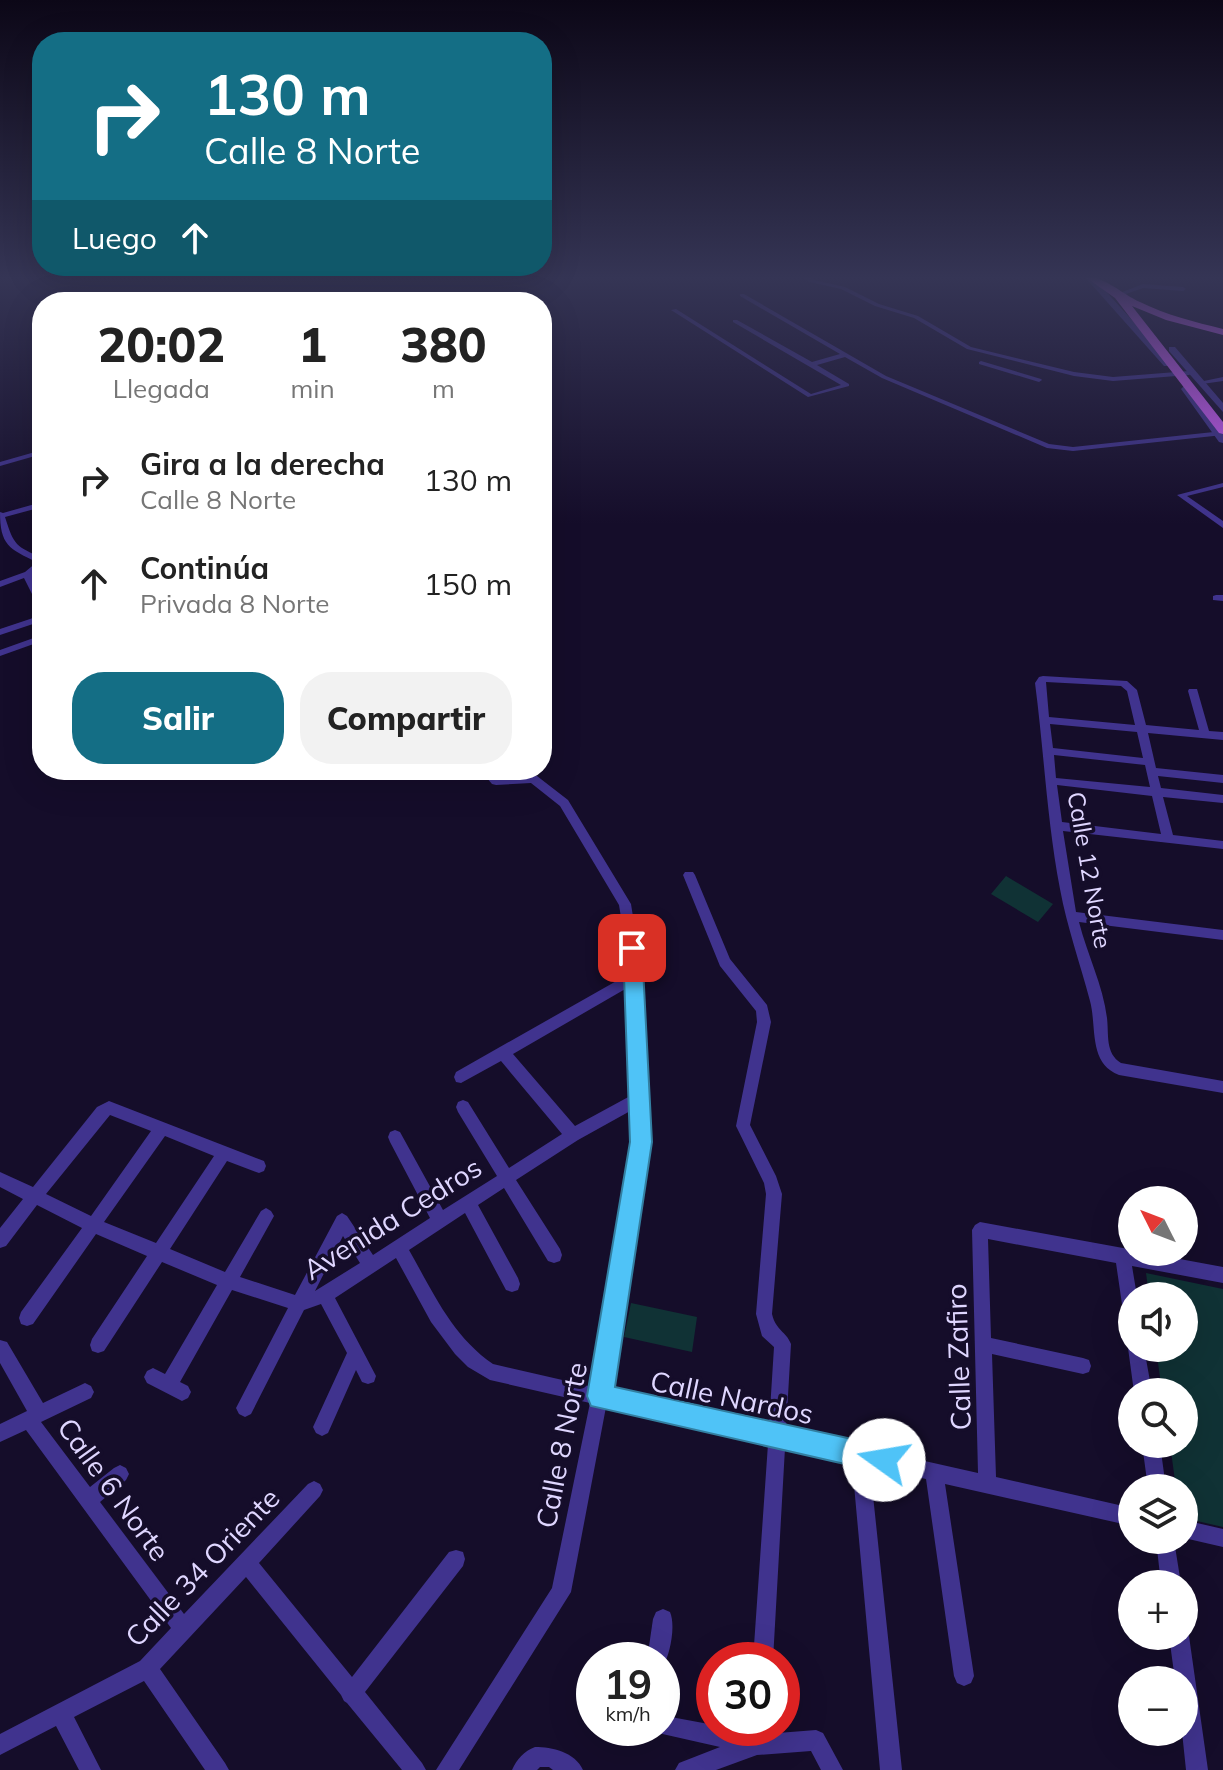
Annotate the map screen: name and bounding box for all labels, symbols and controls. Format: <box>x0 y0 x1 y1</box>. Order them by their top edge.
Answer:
text: 130 m <box>204 59 371 129</box>
icon: right <box>72 64 176 168</box>
text: Calle 8 Norte <box>204 128 420 173</box>
icon: ahead <box>173 216 217 260</box>
text: Luego <box>72 219 157 257</box>
text: 20:02 <box>97 314 225 374</box>
text: 1 <box>298 314 327 374</box>
text: 380 <box>400 314 487 374</box>
text: Llegada <box>113 372 210 405</box>
text: min <box>291 372 335 405</box>
text: m <box>432 372 455 405</box>
text: Gira a la derecha <box>140 445 385 483</box>
icon: right <box>72 458 116 502</box>
text: 130 m <box>424 461 512 499</box>
text: Calle 8 Norte <box>140 483 296 516</box>
text: Continúa <box>140 549 269 587</box>
icon: ahead <box>72 562 116 606</box>
text: 150 m <box>424 565 512 603</box>
text: Privada 8 Norte <box>140 587 329 620</box>
button: Salir <box>72 672 284 764</box>
button: Compartir <box>300 672 512 764</box>
street label: Calle 12 Norte <box>1061 789 1119 951</box>
pin <box>598 914 666 982</box>
icon: arrive <box>610 926 654 970</box>
street label: Avenida Cedros <box>296 1149 488 1287</box>
north arrow <box>1118 1186 1198 1266</box>
map controls <box>1118 1186 1198 1746</box>
button: sound <box>1118 1282 1198 1362</box>
street label: Calle Zafiro <box>938 1283 978 1431</box>
street label: Calle 8 Norte <box>528 1359 594 1531</box>
street label: Calle Nardos <box>647 1363 817 1431</box>
button: search <box>1118 1378 1198 1458</box>
street label: Calle 6 Norte <box>50 1411 178 1567</box>
position arrow <box>842 1418 926 1502</box>
button: layers <box>1118 1474 1198 1554</box>
street label: Calle 34 Oriente <box>117 1480 287 1654</box>
button: + <box>1118 1570 1198 1650</box>
speed limit sign: 30 <box>696 1642 800 1746</box>
text: 19 <box>604 1659 652 1709</box>
button: − <box>1118 1666 1198 1746</box>
text: km/h <box>605 1701 651 1726</box>

